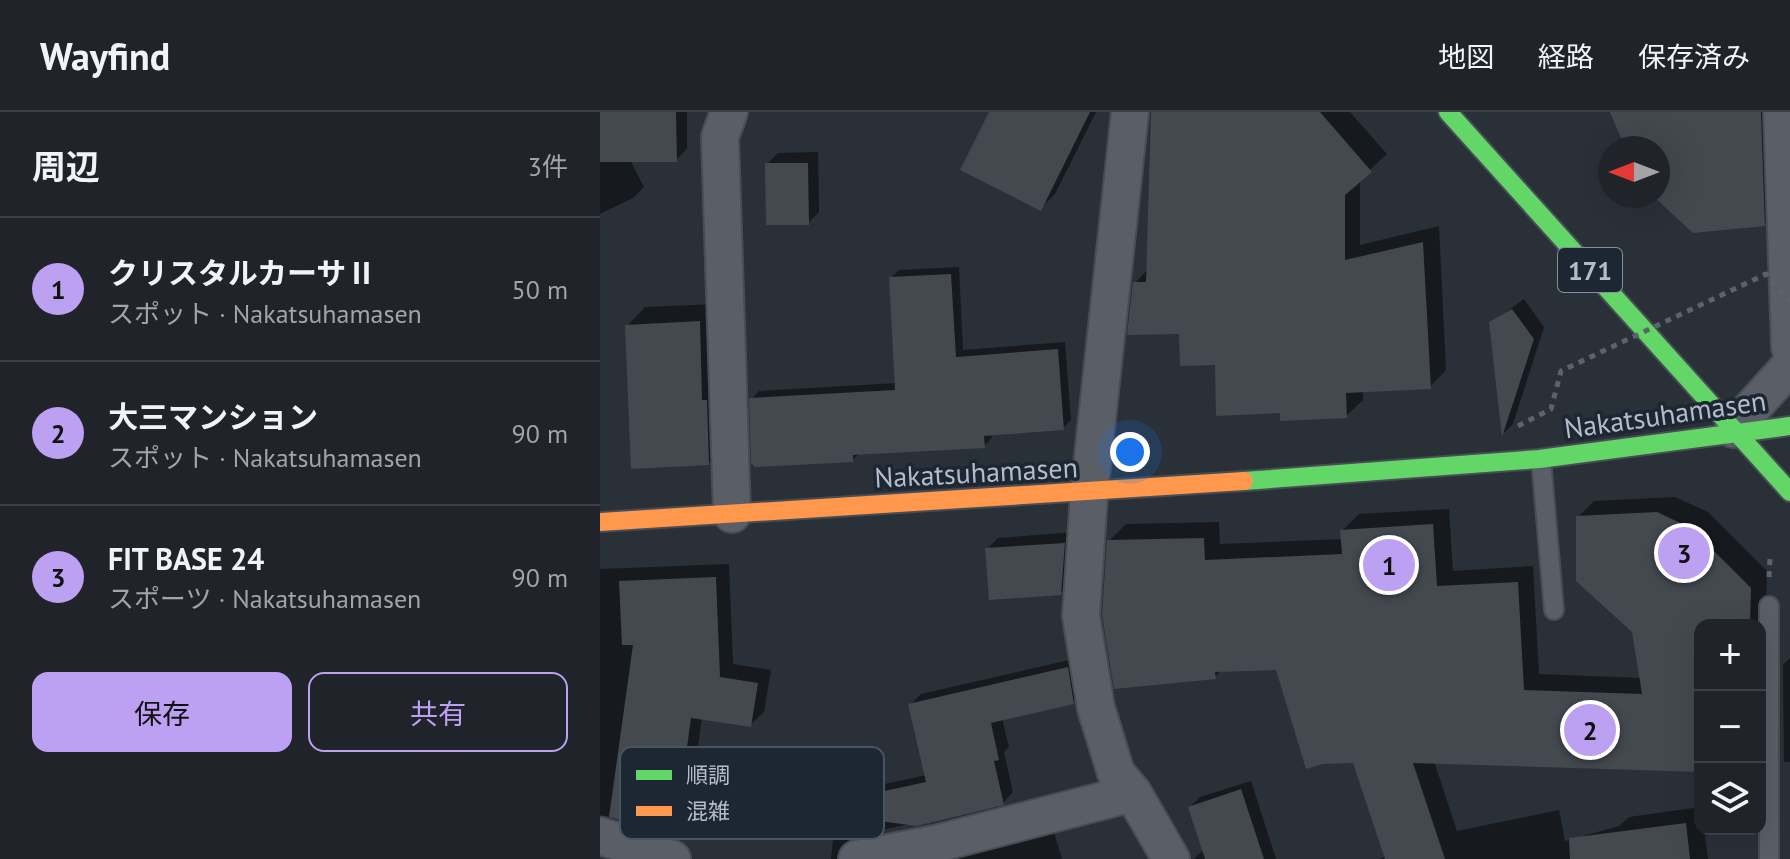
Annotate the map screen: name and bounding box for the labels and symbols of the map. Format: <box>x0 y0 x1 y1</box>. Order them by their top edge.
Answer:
north arrow <box>1598 136 1670 208</box>
road number: 171 <box>1558 248 1622 292</box>
street label: Nakatsuhamasen <box>1562 382 1768 446</box>
your location <box>1110 432 1150 472</box>
street label: Nakatsuhamasen <box>873 448 1079 496</box>
pin: 3 <box>1658 523 1710 583</box>
pin: 1 <box>1363 535 1415 595</box>
pin: 2 <box>1564 700 1616 760</box>
legend <box>620 747 884 839</box>
text: 順調 <box>686 761 730 789</box>
text: 混雑 <box>686 797 730 825</box>

